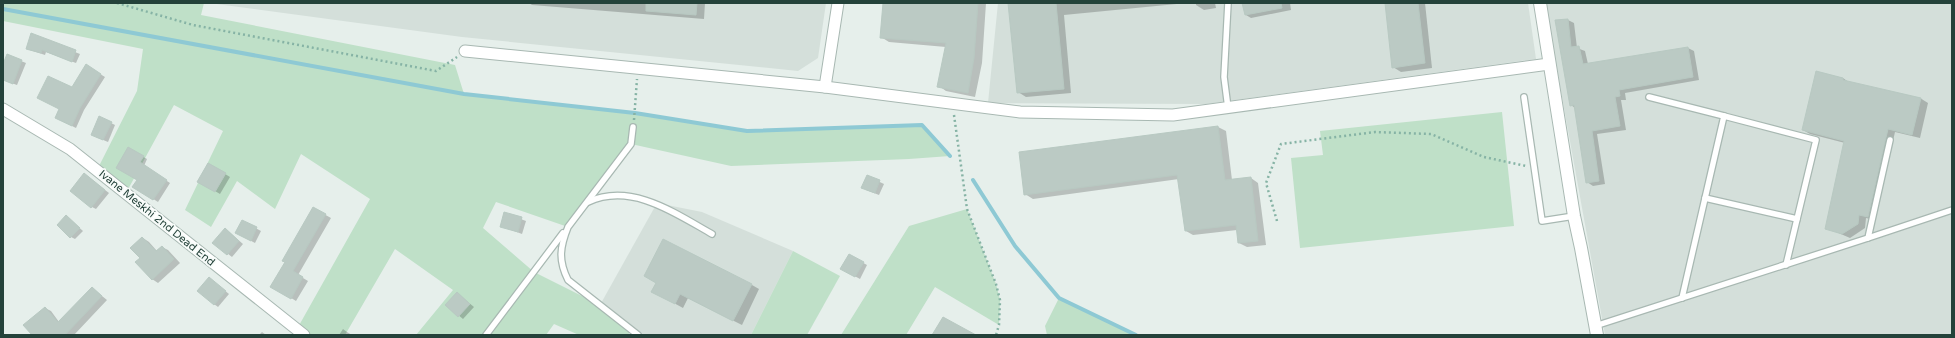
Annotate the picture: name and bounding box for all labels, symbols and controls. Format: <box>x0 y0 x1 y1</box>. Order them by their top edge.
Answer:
street label: Ivane Meskhi 2nd Dead End <box>96 167 218 269</box>

